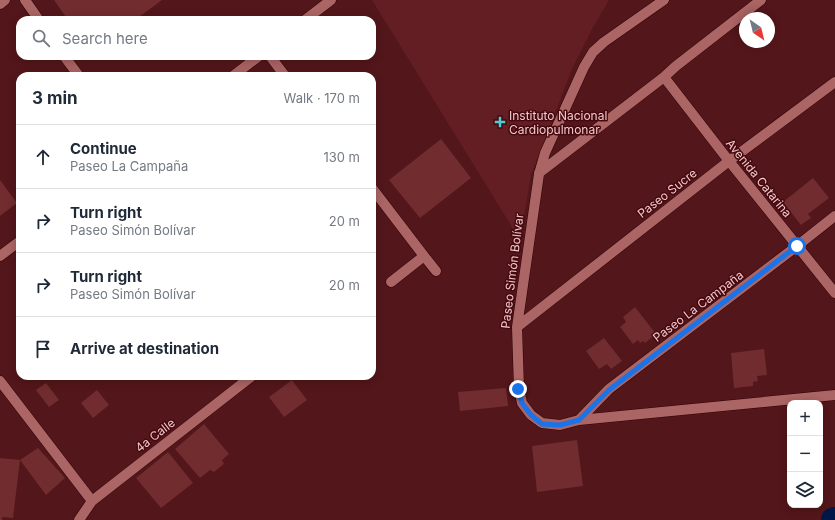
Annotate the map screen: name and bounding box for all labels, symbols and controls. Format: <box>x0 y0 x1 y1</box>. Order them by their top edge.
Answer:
north arrow <box>739 12 775 48</box>
search box <box>16 16 376 60</box>
icon: search <box>30 27 52 49</box>
text: Search here <box>62 29 148 48</box>
text: 3 min <box>32 88 78 108</box>
text: Walk · 170 m <box>284 90 360 106</box>
place label: Instituto Nacional Cardiopulmonar <box>509 108 607 137</box>
marker: Instituto Nacional Cardiopulmonar <box>494 116 506 128</box>
street label: Avenida Catarina <box>723 136 795 220</box>
text: Continue <box>70 139 137 158</box>
icon: ahead <box>32 146 54 168</box>
text: 130 m <box>323 149 360 165</box>
text: Paseo La Campaña <box>70 158 188 174</box>
street label: Paseo Sucre <box>634 165 700 221</box>
text: Turn right <box>70 203 142 222</box>
icon: right <box>32 210 54 232</box>
street label: Paseo Simón Bolívar <box>497 212 527 329</box>
text: 20 m <box>329 213 360 229</box>
text: Paseo Simón Bolívar <box>70 222 196 238</box>
route start <box>788 237 806 255</box>
text: Turn right <box>70 267 142 286</box>
street label: Paseo La Campaña <box>650 267 746 345</box>
icon: right <box>32 274 54 296</box>
text: 20 m <box>329 277 360 293</box>
text: Paseo Simón Bolívar <box>70 286 196 302</box>
icon: arrive <box>32 338 54 360</box>
text: Arrive at destination <box>70 339 219 358</box>
route end <box>509 380 527 398</box>
map controls <box>787 400 823 508</box>
button: + <box>787 400 823 436</box>
street label: 4a Calle <box>132 415 178 455</box>
button: − <box>787 436 823 472</box>
button: layers <box>787 472 823 508</box>

